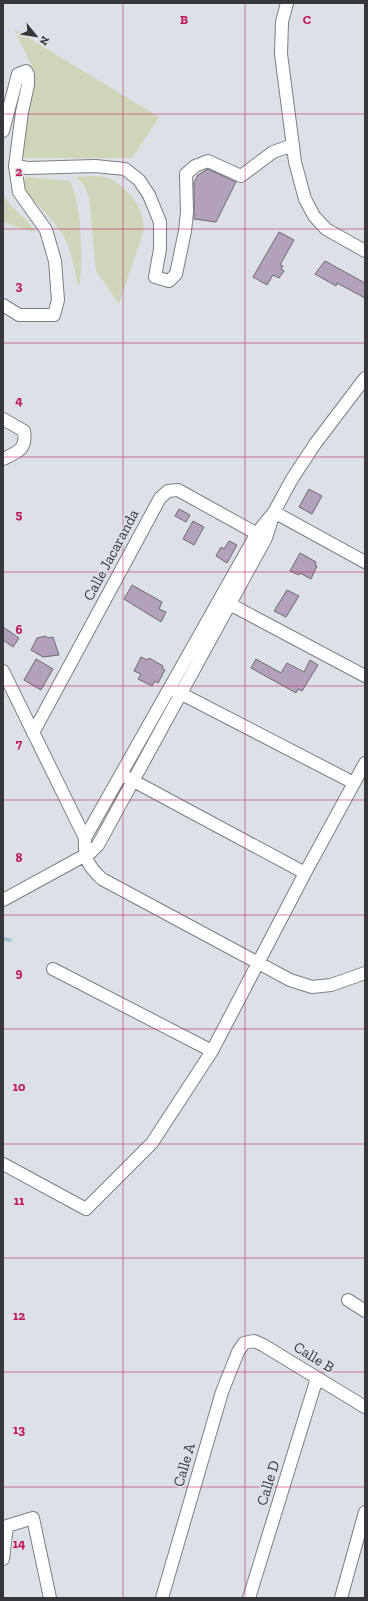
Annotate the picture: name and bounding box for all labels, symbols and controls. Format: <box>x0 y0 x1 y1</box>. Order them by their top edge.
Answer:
text: B <box>180 12 188 27</box>
text: C <box>303 12 311 27</box>
north arrow <box>16 16 56 56</box>
text: N <box>36 34 52 48</box>
text: 2 <box>16 164 23 179</box>
text: 3 <box>16 278 23 293</box>
text: 4 <box>15 393 23 408</box>
street label: Calle Jacaranda <box>79 506 143 604</box>
text: 5 <box>16 507 23 522</box>
text: 6 <box>16 622 23 637</box>
text: 7 <box>16 736 23 751</box>
text: 8 <box>15 850 23 865</box>
text: 9 <box>16 965 23 980</box>
text: 10 <box>13 1079 26 1094</box>
text: 11 <box>14 1193 25 1208</box>
text: 12 <box>13 1308 25 1323</box>
street label: Calle B <box>290 1338 338 1376</box>
text: 13 <box>13 1422 25 1437</box>
street label: Calle A <box>169 1441 199 1489</box>
street label: Calle D <box>253 1458 283 1508</box>
text: 14 <box>13 1536 26 1551</box>

